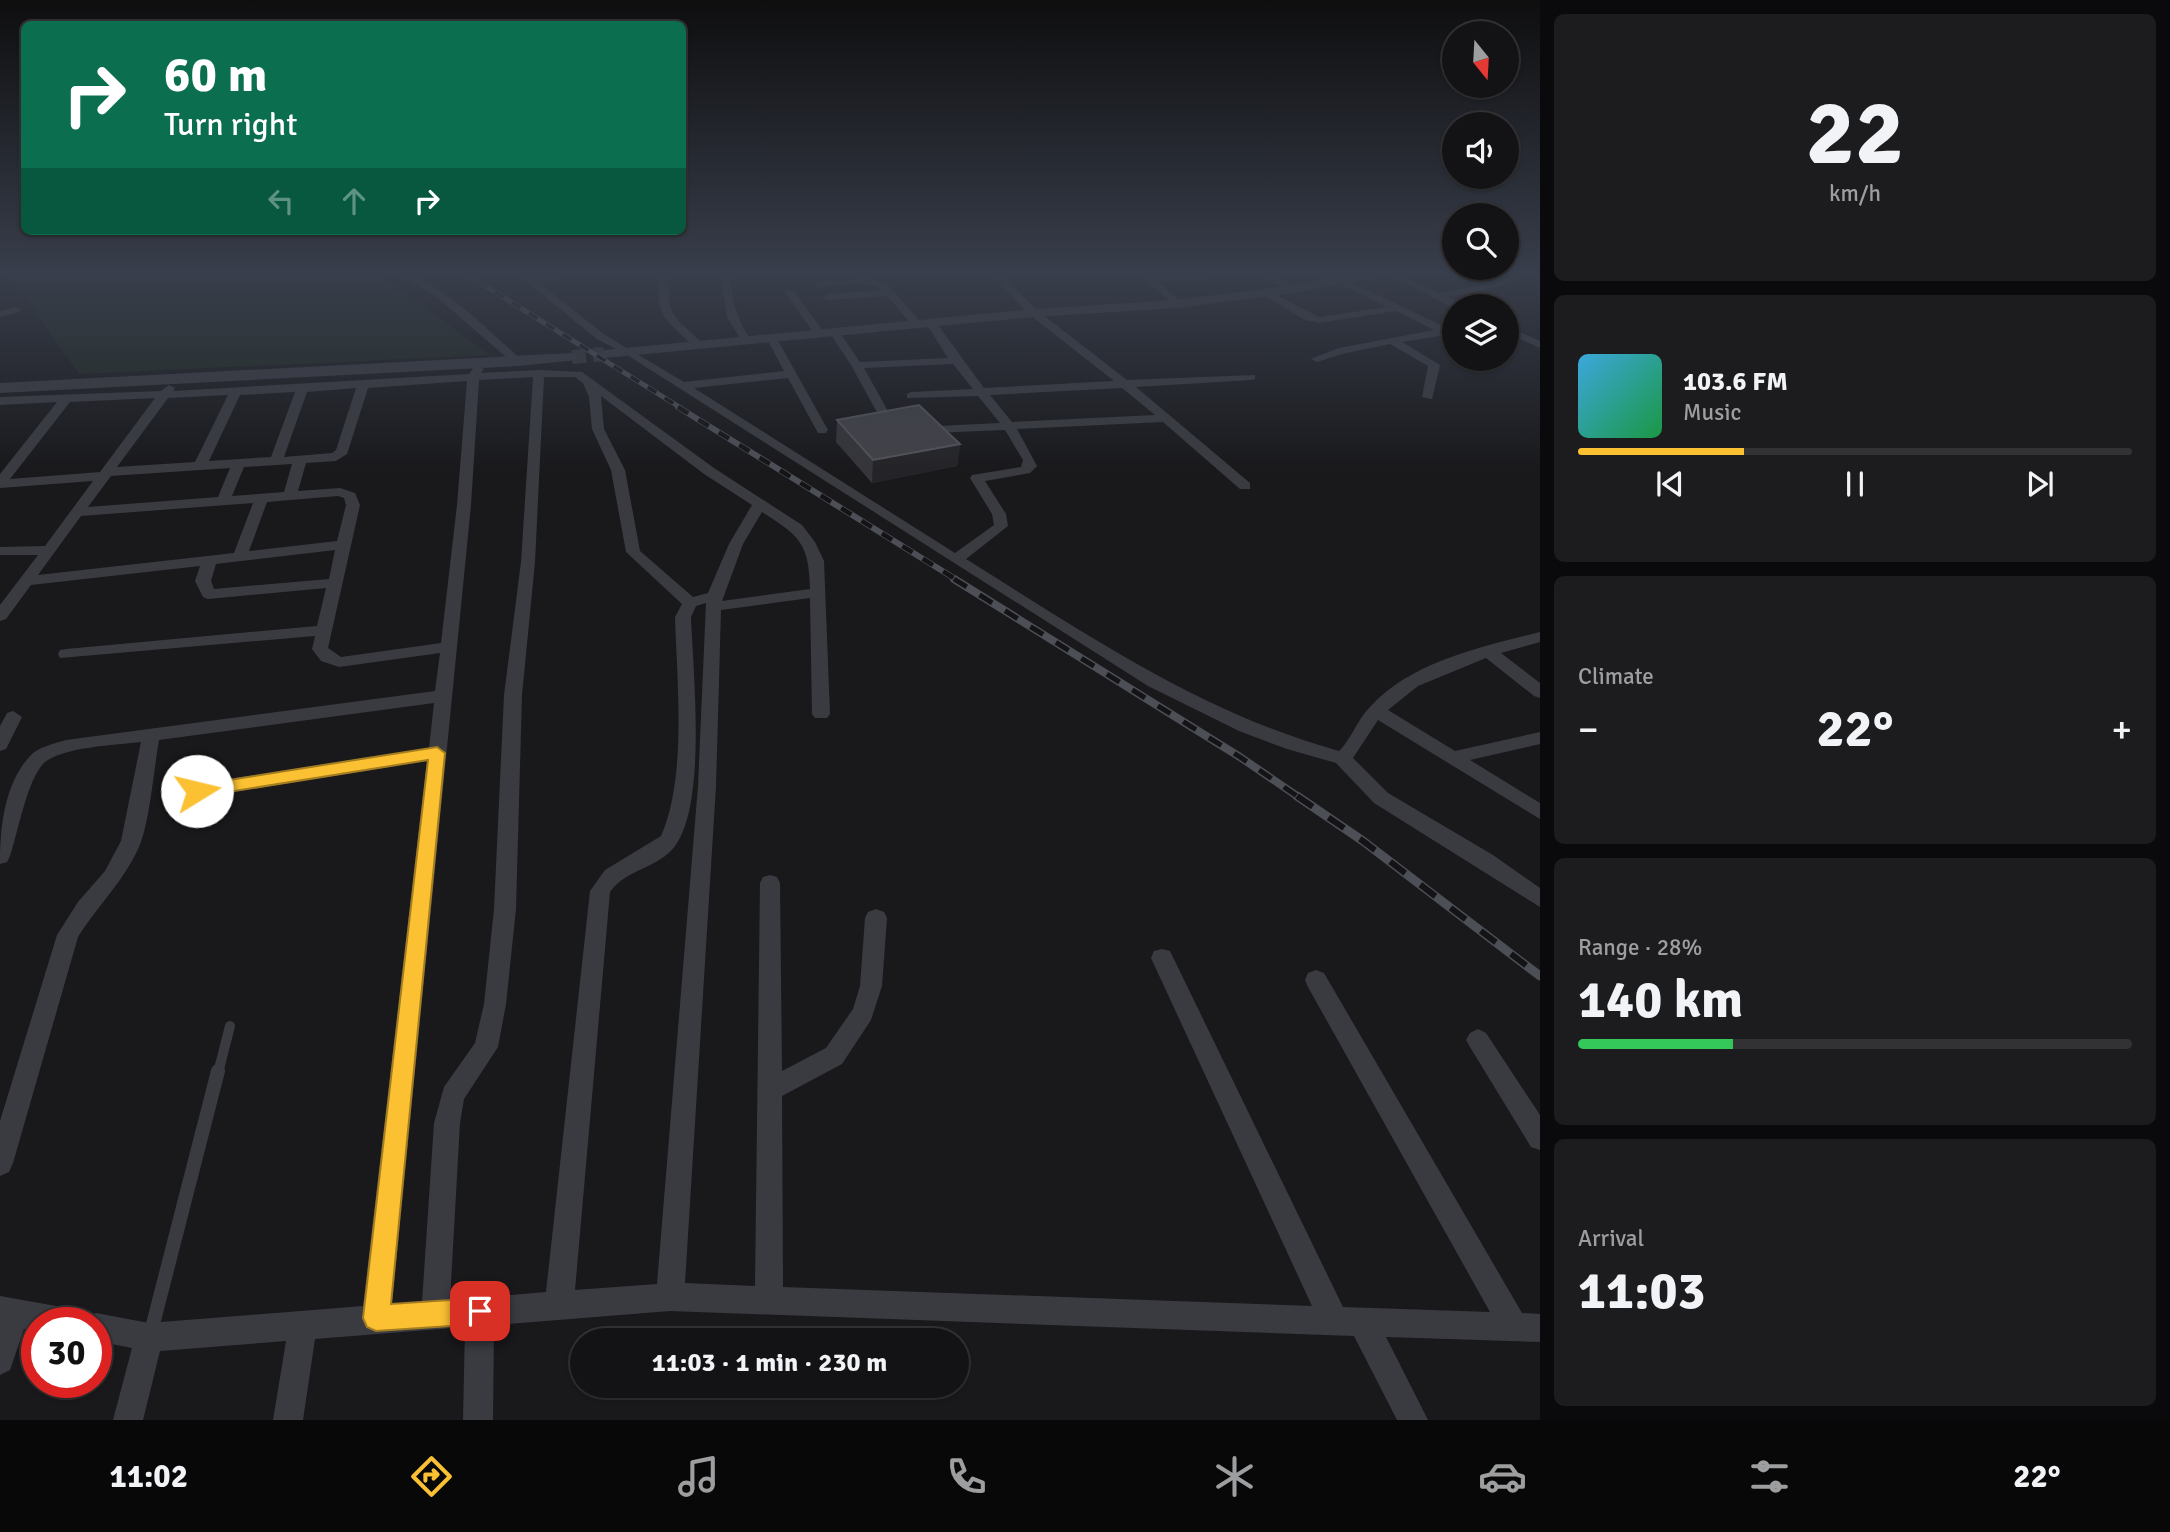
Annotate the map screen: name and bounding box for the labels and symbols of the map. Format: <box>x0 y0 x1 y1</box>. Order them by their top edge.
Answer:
north arrow <box>1442 21 1519 98</box>
position arrow <box>160 754 234 828</box>
pin <box>450 1281 510 1341</box>
speed limit sign: 30 <box>21 1307 112 1398</box>

